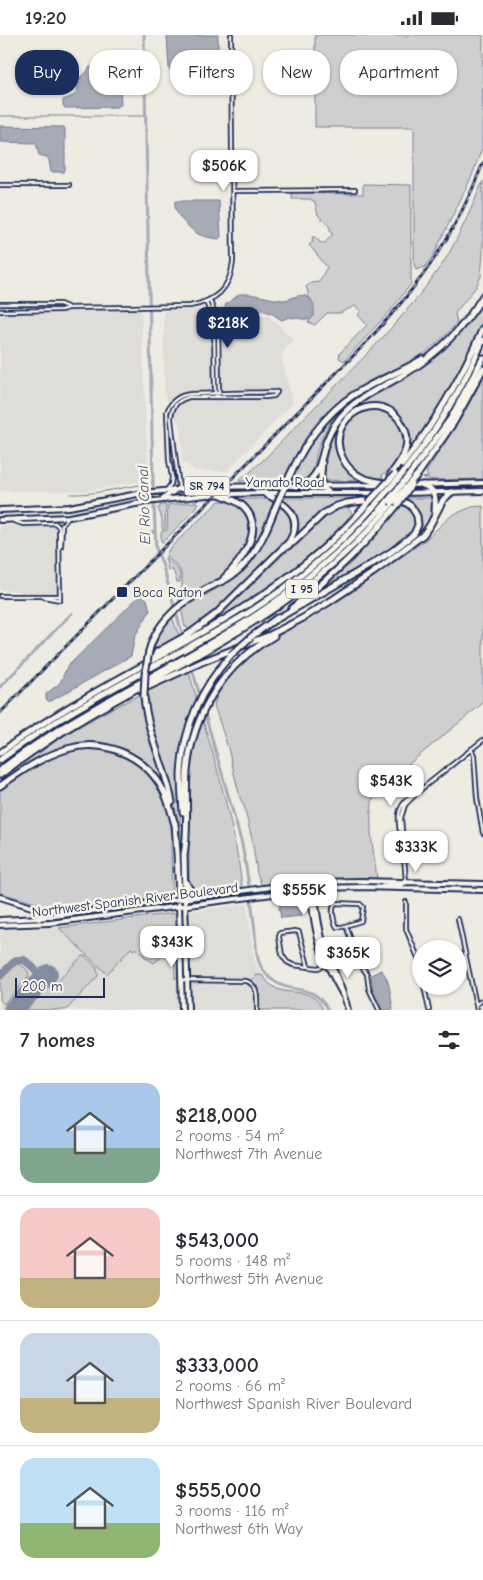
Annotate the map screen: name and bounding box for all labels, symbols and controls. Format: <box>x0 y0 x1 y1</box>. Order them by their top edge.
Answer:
text: 19:20 <box>25 7 67 29</box>
chip: Buy <box>15 50 79 95</box>
chip: Rent <box>89 50 160 95</box>
chip: Filters <box>170 50 253 95</box>
chip: New <box>263 50 330 95</box>
chip: Apartment <box>340 50 457 95</box>
pin: $506K <box>189 149 259 192</box>
text: $506K <box>202 157 246 175</box>
pin: $218K <box>193 307 263 349</box>
text: $218K <box>207 314 249 332</box>
water label: El Rio Canal <box>134 465 154 545</box>
street label: Yamato Road <box>245 474 325 491</box>
road number: SR 794 <box>184 477 230 496</box>
road number: I 95 <box>286 579 318 599</box>
place label: Boca Raton <box>133 584 202 601</box>
marker: Boca Raton <box>115 585 129 599</box>
pin: $543K <box>356 765 426 807</box>
text: $543K <box>370 772 412 790</box>
pin: $333K <box>381 831 451 873</box>
text: $333K <box>395 838 437 856</box>
pin: $555K <box>269 873 339 916</box>
street label: Northwest Spanish River Boulevard <box>31 879 239 921</box>
text: $555K <box>282 881 326 899</box>
pin: $343K <box>137 925 207 968</box>
text: $343K <box>151 933 193 951</box>
pin: $365K <box>313 937 383 979</box>
map controls <box>412 940 467 995</box>
button: layers <box>412 940 467 995</box>
text: $365K <box>326 944 370 962</box>
scale bar <box>15 975 105 998</box>
text: 200 m <box>22 978 63 995</box>
icon: filters <box>435 1026 463 1054</box>
text: 7 homes <box>20 1028 95 1052</box>
icon: home <box>60 1103 120 1163</box>
text: $218,000 <box>175 1103 257 1127</box>
text: 2 rooms · 54 m² <box>175 1127 284 1145</box>
text: Northwest 7th Avenue <box>175 1145 322 1163</box>
icon: home <box>60 1228 120 1288</box>
text: $543,000 <box>175 1228 259 1252</box>
text: 5 rooms · 148 m² <box>175 1252 290 1270</box>
text: Northwest 5th Avenue <box>175 1270 323 1288</box>
icon: home <box>60 1353 120 1413</box>
text: $333,000 <box>175 1353 259 1377</box>
text: 2 rooms · 66 m² <box>175 1377 285 1395</box>
text: Northwest Spanish River Boulevard <box>175 1395 412 1413</box>
icon: home <box>60 1478 120 1538</box>
text: $555,000 <box>175 1478 261 1502</box>
text: 3 rooms · 116 m² <box>175 1502 289 1520</box>
text: Northwest 6th Way <box>175 1520 303 1538</box>

